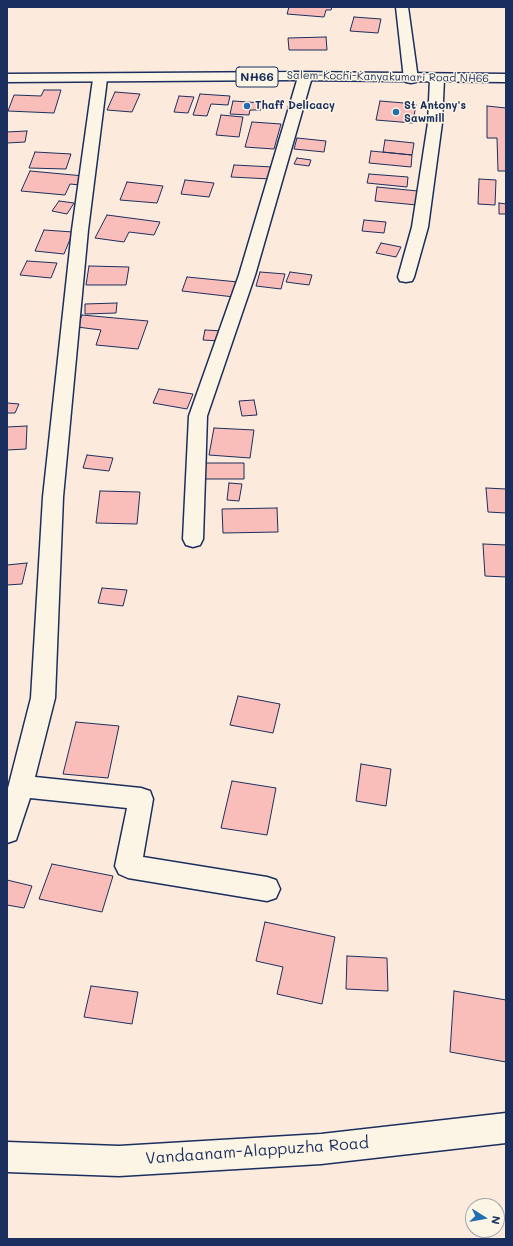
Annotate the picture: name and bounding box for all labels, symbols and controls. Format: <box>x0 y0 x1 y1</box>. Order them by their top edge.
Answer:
road number: NH66 <box>236 67 278 87</box>
street label: Salem-Kochi-Kanyakumari Road NH66 <box>287 69 489 85</box>
place label: Thaff Delicacy <box>255 99 335 113</box>
place label: St Antony's Sawmill <box>404 99 466 125</box>
marker: Thaff Delicacy <box>242 101 252 111</box>
marker: St Antony's Sawmill <box>391 107 401 117</box>
street label: Vandaanam-Alappuzha Road <box>145 1134 369 1168</box>
north arrow <box>465 1198 505 1238</box>
text: N <box>488 1215 504 1226</box>

